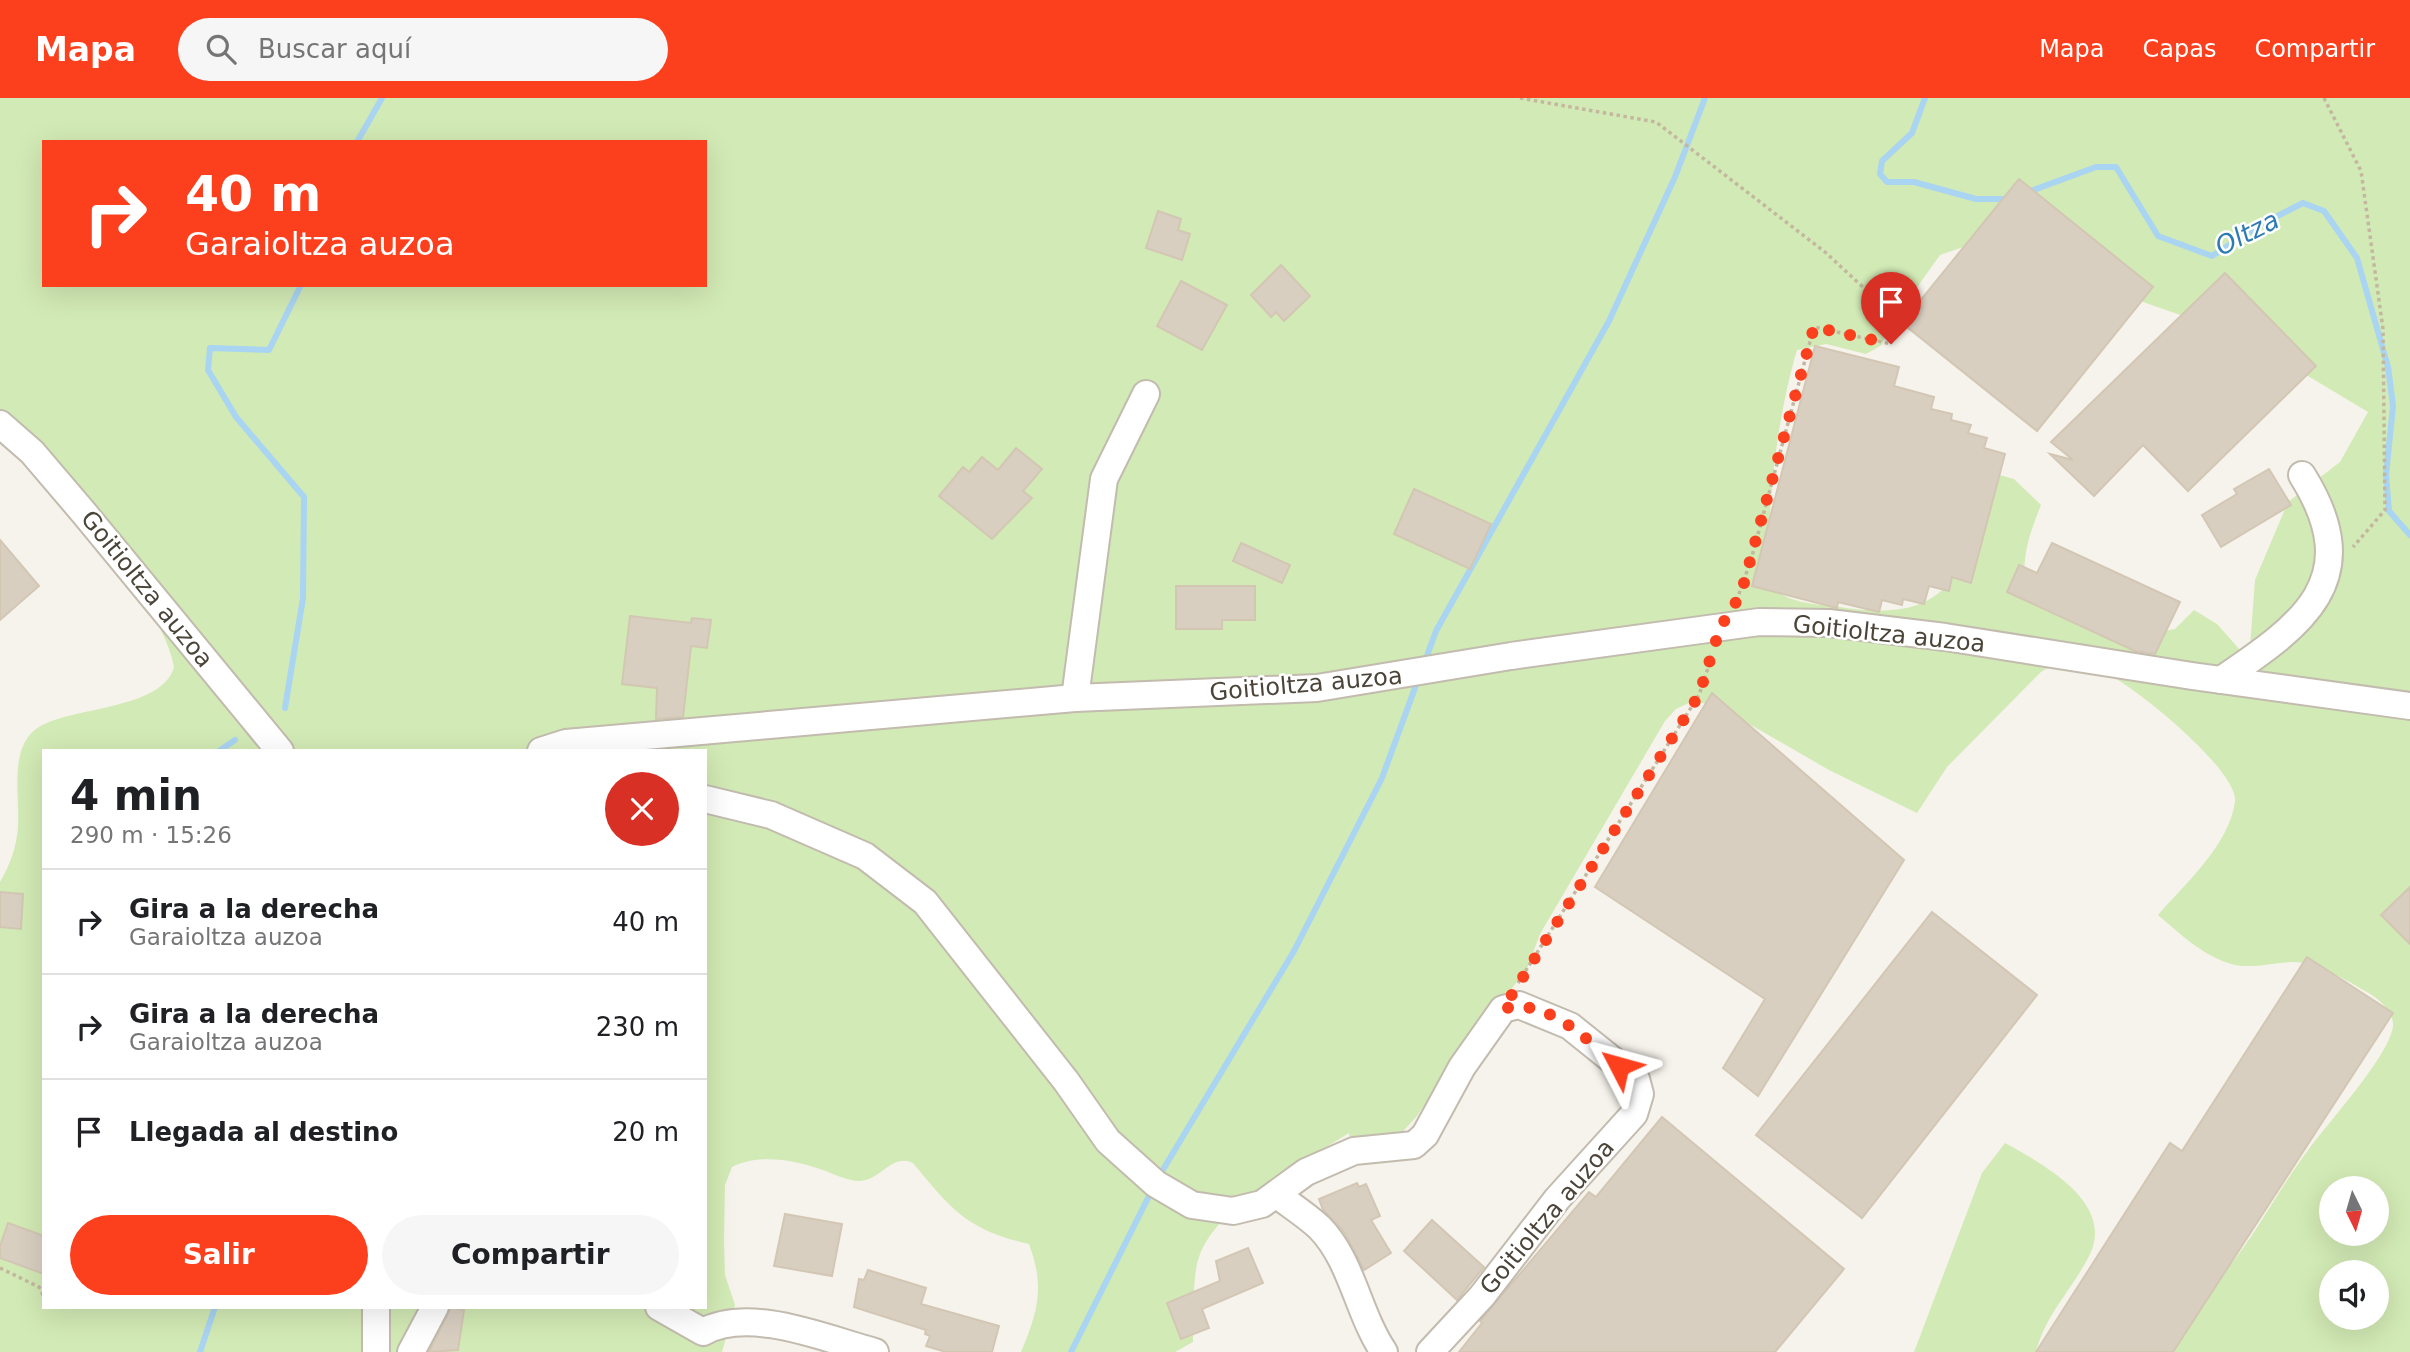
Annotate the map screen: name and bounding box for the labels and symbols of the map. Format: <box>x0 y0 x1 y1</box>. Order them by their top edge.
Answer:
water label: Oltza <box>2210 204 2284 262</box>
pin <box>1861 272 1921 344</box>
street label: Goitioltza auzoa <box>75 505 219 673</box>
street label: Goitioltza auzoa <box>1791 610 1987 658</box>
street label: Goitioltza auzoa <box>1208 662 1404 706</box>
position arrow <box>1582 1029 1656 1103</box>
street label: Goitioltza auzoa <box>1474 1134 1620 1300</box>
north arrow <box>2319 1176 2389 1246</box>

